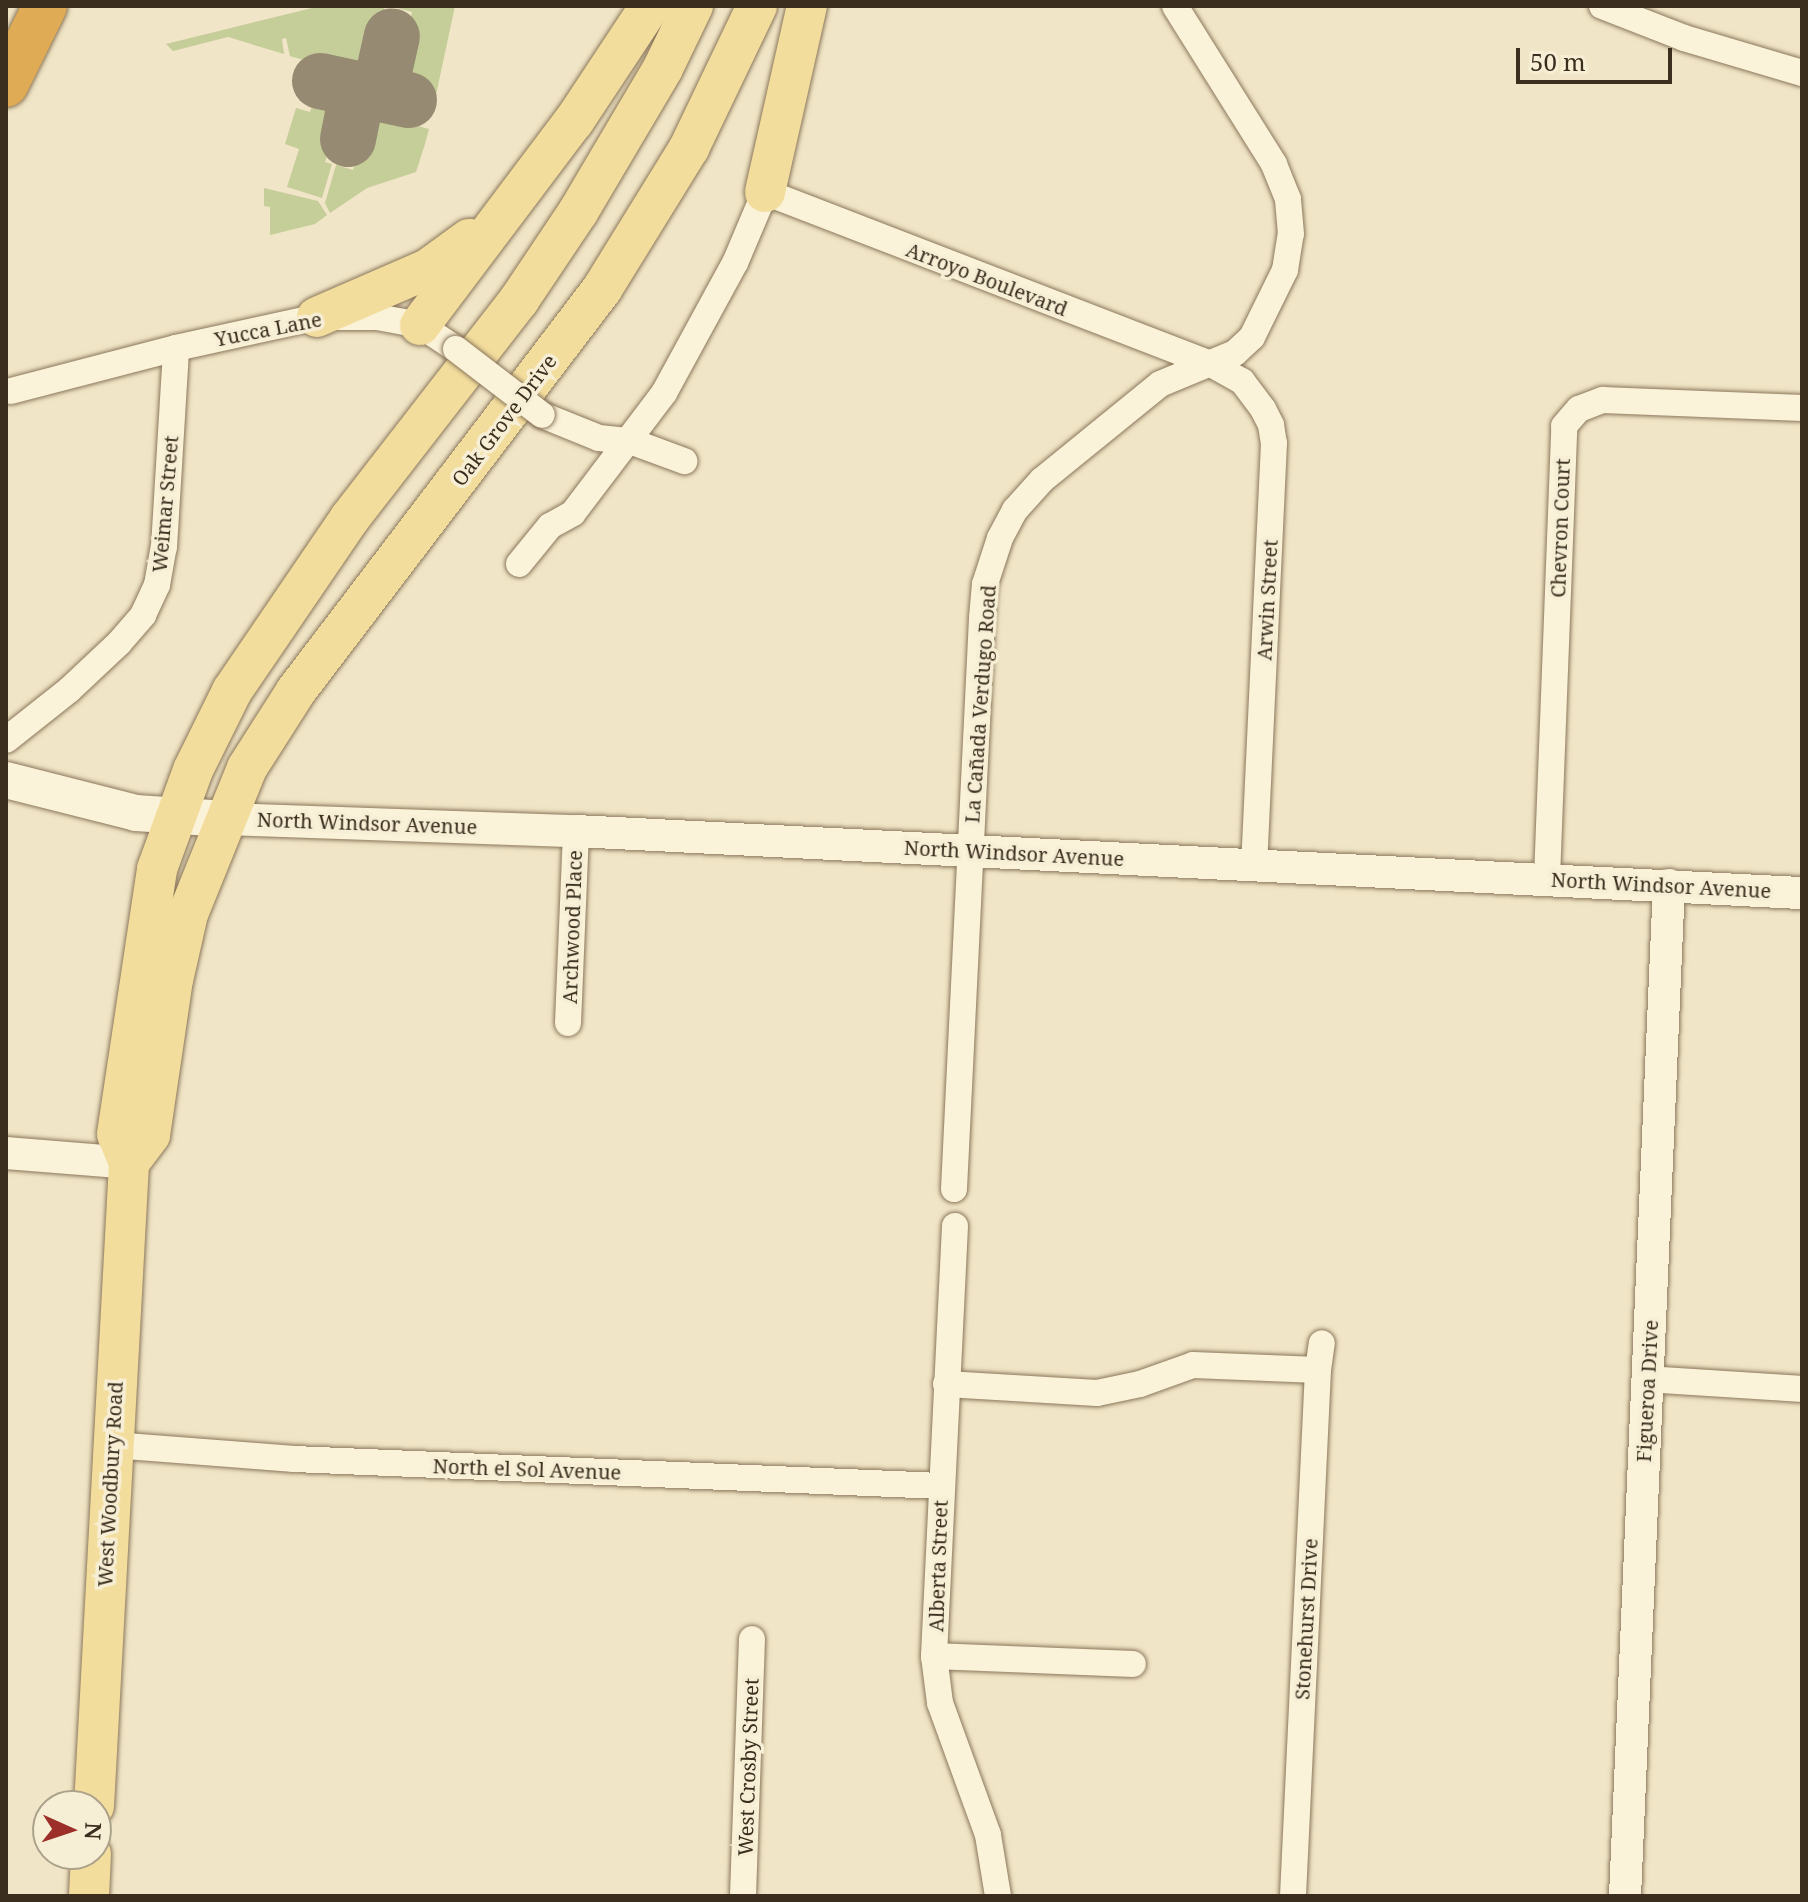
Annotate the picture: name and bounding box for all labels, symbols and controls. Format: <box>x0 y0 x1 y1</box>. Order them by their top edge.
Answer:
scale bar <box>1520 32 1676 82</box>
text: 50 m <box>1530 45 1586 78</box>
street label: Arroyo Boulevard <box>903 237 1071 321</box>
street label: Yucca Lane <box>212 307 324 351</box>
street label: Oak Grove Drive <box>447 350 561 490</box>
street label: Weimar Street <box>147 435 183 573</box>
street label: Chevron Court <box>1546 458 1574 598</box>
street label: Arwin Street <box>1252 539 1282 661</box>
street label: La Cañada Verdugo Road <box>960 584 1000 824</box>
street label: North Windsor Avenue <box>256 807 478 839</box>
street label: North Windsor Avenue <box>903 835 1125 871</box>
street label: Archwood Place <box>557 850 587 1004</box>
street label: North Windsor Avenue <box>1550 867 1772 903</box>
street label: Figueroa Drive <box>1631 1319 1663 1463</box>
street label: West Woodbury Road <box>93 1381 127 1587</box>
street label: North el Sol Avenue <box>432 1454 622 1484</box>
street label: Alberta Street <box>924 1500 952 1632</box>
street label: Stonehurst Drive <box>1290 1538 1322 1700</box>
street label: West Crosby Street <box>733 1678 763 1856</box>
north arrow <box>32 1790 112 1870</box>
text: N <box>79 1822 109 1841</box>

